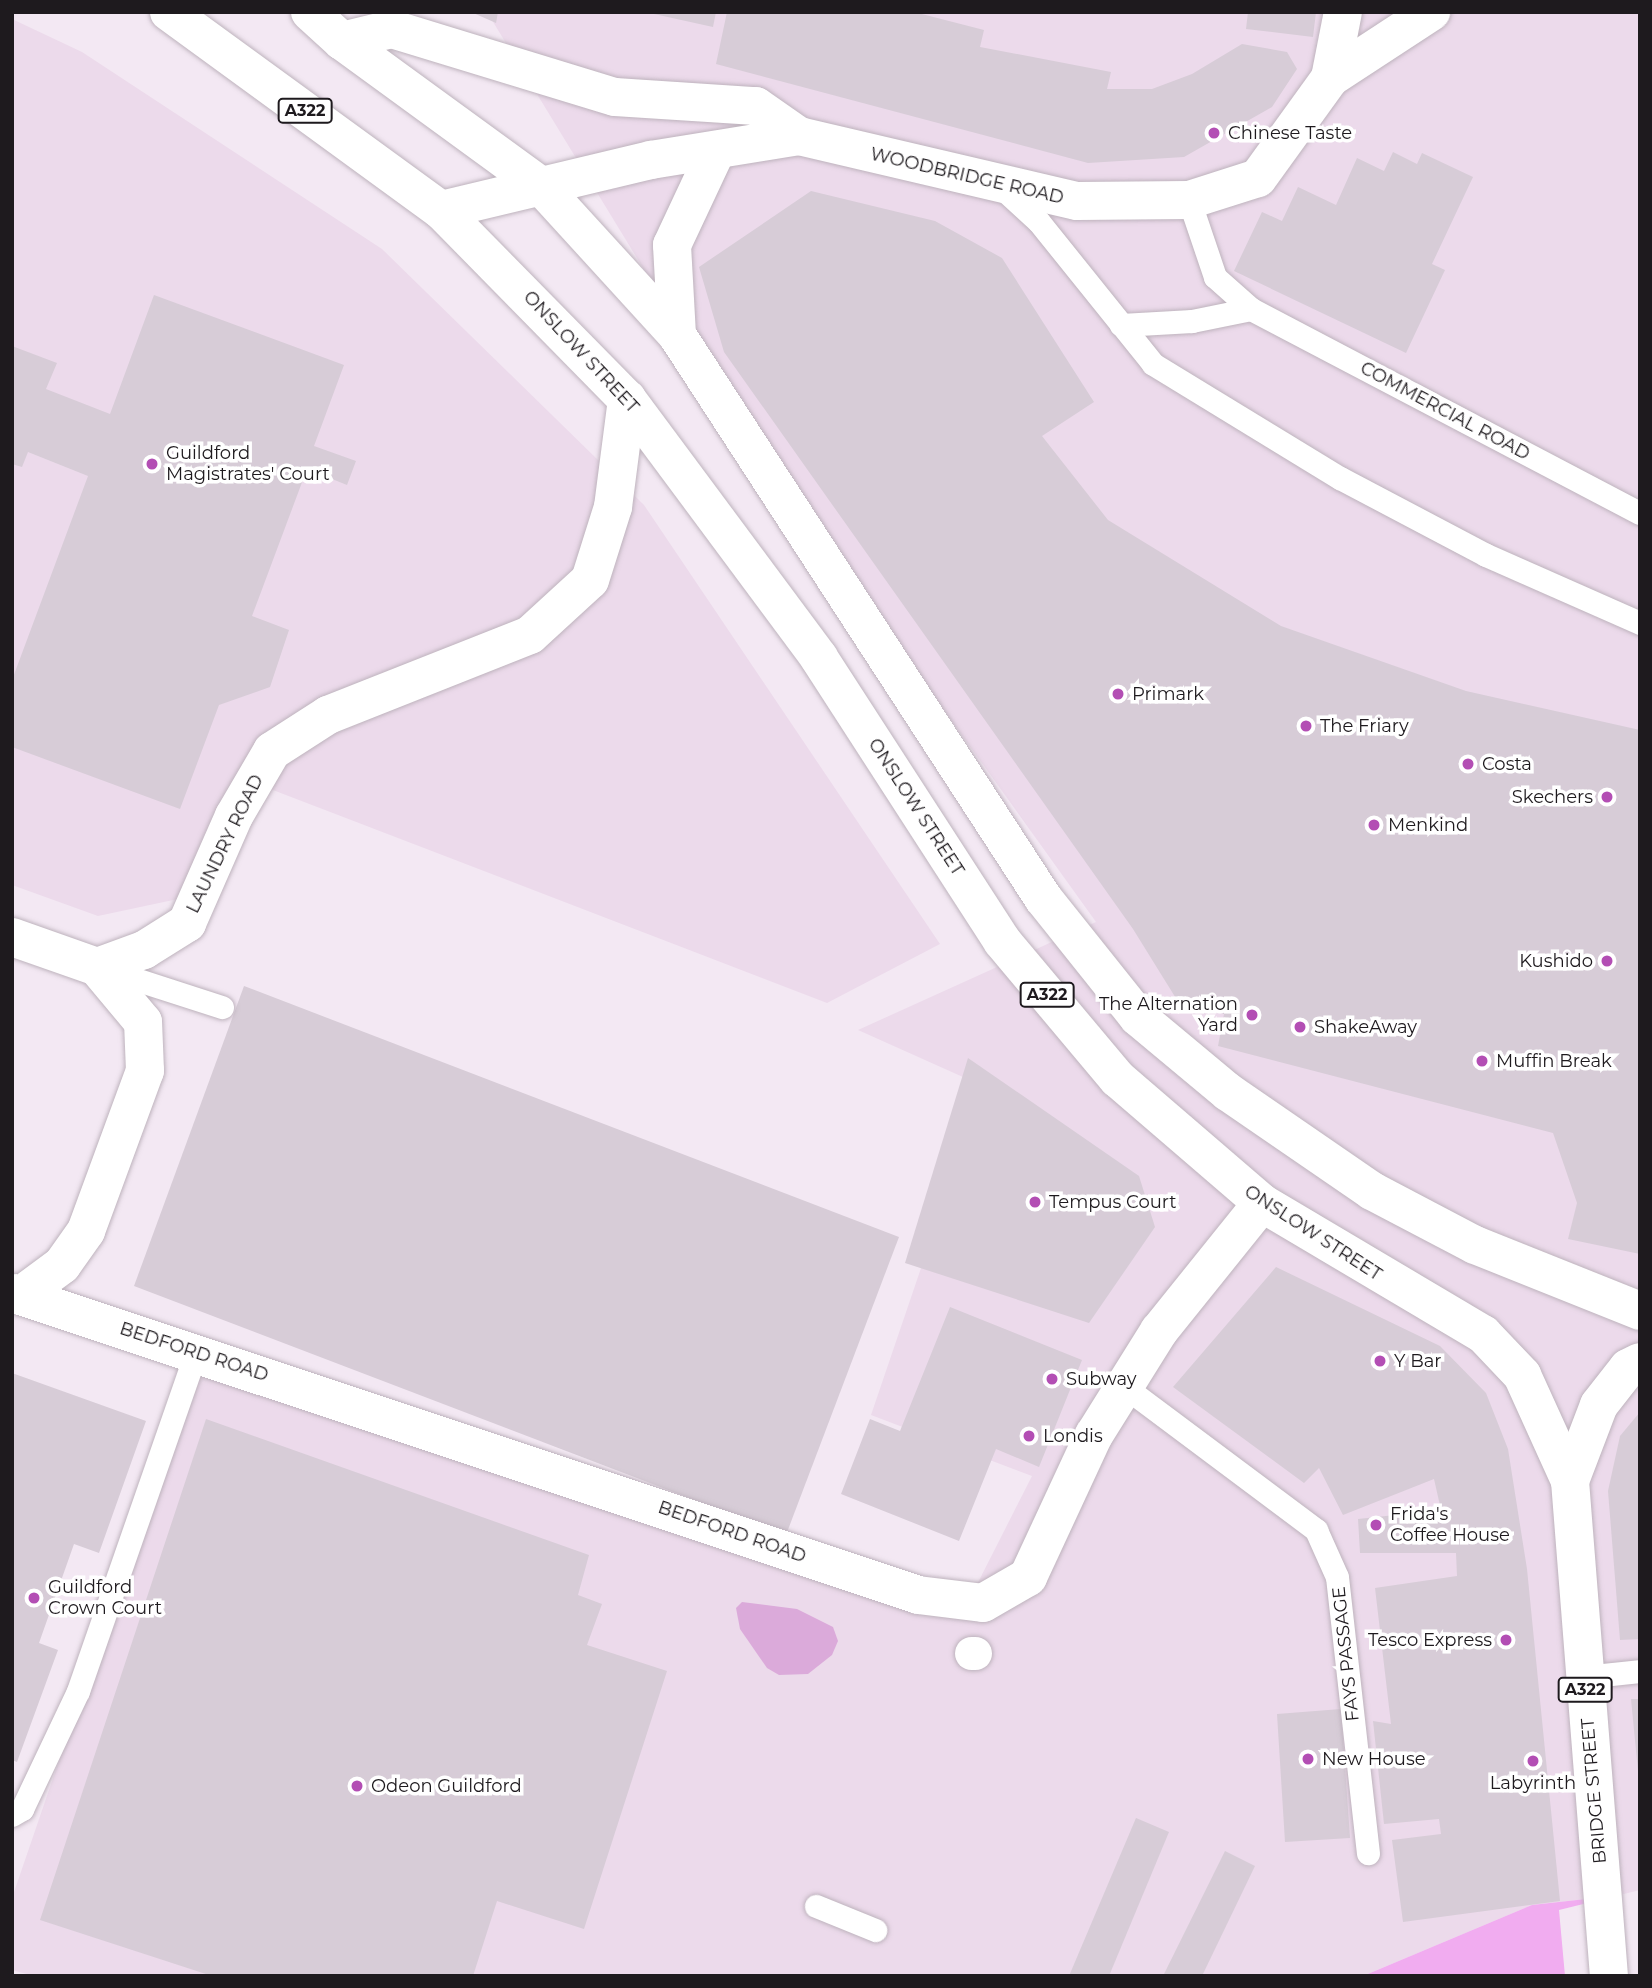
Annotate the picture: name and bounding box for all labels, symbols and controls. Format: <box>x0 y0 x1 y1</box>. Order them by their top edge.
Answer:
road number: A322 <box>277 99 333 124</box>
place label: Chinese Taste <box>1228 122 1352 144</box>
marker: Chinese Taste <box>1206 125 1222 141</box>
street label: WOODBRIDGE ROAD <box>868 143 1066 209</box>
street label: ONSLOW STREET <box>519 286 643 418</box>
street label: COMMERCIAL ROAD <box>1357 357 1533 465</box>
place label: Guildford Magistrates' Court <box>166 443 330 486</box>
marker: Guildford Magistrates' Court <box>144 456 160 472</box>
place label: Primark <box>1132 683 1204 705</box>
marker: Primark <box>1110 686 1126 702</box>
place label: The Friary <box>1320 715 1409 737</box>
marker: The Friary <box>1298 718 1314 734</box>
street label: ONSLOW STREET <box>864 734 968 880</box>
place label: Costa <box>1482 753 1532 775</box>
marker: Costa <box>1460 756 1476 772</box>
street label: LAUNDRY ROAD <box>182 771 268 917</box>
place label: Skechers <box>1512 786 1593 808</box>
marker: Skechers <box>1599 789 1615 805</box>
place label: Menkind <box>1388 814 1468 836</box>
marker: Menkind <box>1366 817 1382 833</box>
place label: Kushido <box>1519 950 1593 972</box>
marker: Kushido <box>1599 953 1615 969</box>
road number: A322 <box>1019 982 1075 1007</box>
place label: The Alternation Yard <box>1099 994 1238 1036</box>
marker: The Alternation Yard <box>1244 1007 1260 1023</box>
place label: ShakeAway <box>1314 1016 1417 1038</box>
marker: ShakeAway <box>1292 1019 1308 1035</box>
place label: Muffin Break <box>1496 1050 1612 1072</box>
marker: Muffin Break <box>1474 1053 1490 1069</box>
street label: ONSLOW STREET <box>1240 1181 1386 1285</box>
place label: Tempus Court <box>1049 1191 1177 1213</box>
marker: Tempus Court <box>1027 1194 1043 1210</box>
street label: BEDFORD ROAD <box>117 1318 271 1386</box>
place label: Y Bar <box>1394 1350 1442 1372</box>
marker: Y Bar <box>1372 1353 1388 1369</box>
place label: Subway <box>1066 1368 1137 1390</box>
marker: Subway <box>1044 1371 1060 1387</box>
place label: Londis <box>1043 1425 1103 1447</box>
marker: Londis <box>1021 1428 1037 1444</box>
street label: BEDFORD ROAD <box>655 1497 809 1567</box>
place label: Frida's Coffee House <box>1390 1504 1510 1546</box>
marker: Frida's Coffee House <box>1368 1517 1384 1533</box>
place label: Guildford Crown Court <box>48 1577 162 1620</box>
street label: FAYS PASSAGE <box>1328 1585 1364 1723</box>
marker: Guildford Crown Court <box>26 1590 42 1606</box>
place label: Tesco Express <box>1368 1629 1492 1651</box>
marker: Tesco Express <box>1498 1632 1514 1648</box>
road number: A322 <box>1557 1678 1613 1702</box>
street label: BRIDGE STREET <box>1577 1717 1611 1865</box>
place label: New House <box>1322 1748 1426 1770</box>
marker: New House <box>1300 1751 1316 1767</box>
marker: Labyrinth <box>1525 1753 1541 1769</box>
place label: Labyrinth <box>1490 1772 1576 1794</box>
place label: Odeon Guildford <box>371 1775 522 1797</box>
marker: Odeon Guildford <box>349 1778 365 1794</box>

